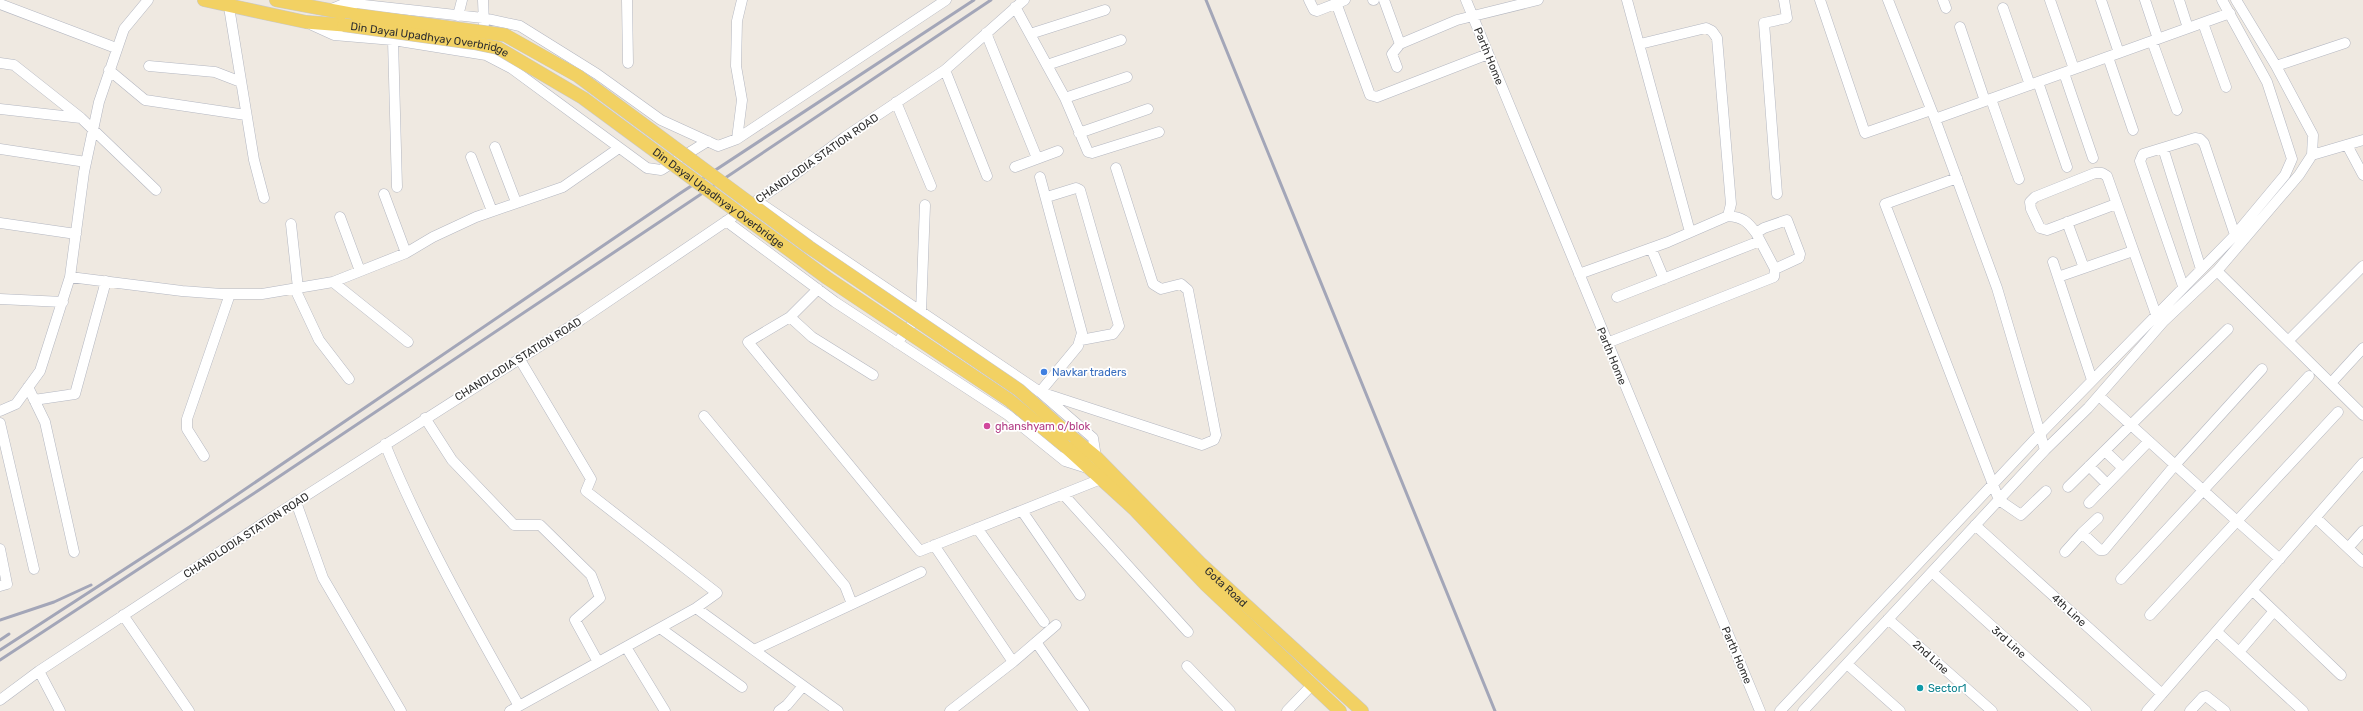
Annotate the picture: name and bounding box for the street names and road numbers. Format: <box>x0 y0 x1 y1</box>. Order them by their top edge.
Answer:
street label: Din Dayal Upadhyay Overbridge <box>350 20 511 60</box>
street label: Parth Home <box>1471 25 1506 87</box>
street label: CHANDLODIA STATION ROAD <box>753 111 881 206</box>
street label: Din Dayal Upadhyay Overbridge <box>650 146 787 251</box>
street label: CHANDLODIA STATION ROAD <box>452 315 584 404</box>
street label: Parth Home <box>1594 325 1629 387</box>
street label: CHANDLODIA STATION ROAD <box>181 490 312 581</box>
street label: Gota Road <box>1202 564 1250 610</box>
street label: 4th Line <box>2049 591 2089 629</box>
street label: 3rd Line <box>1989 624 2028 661</box>
street label: Parth Home <box>1719 625 1754 686</box>
street label: 2nd Line <box>1910 638 1951 677</box>

